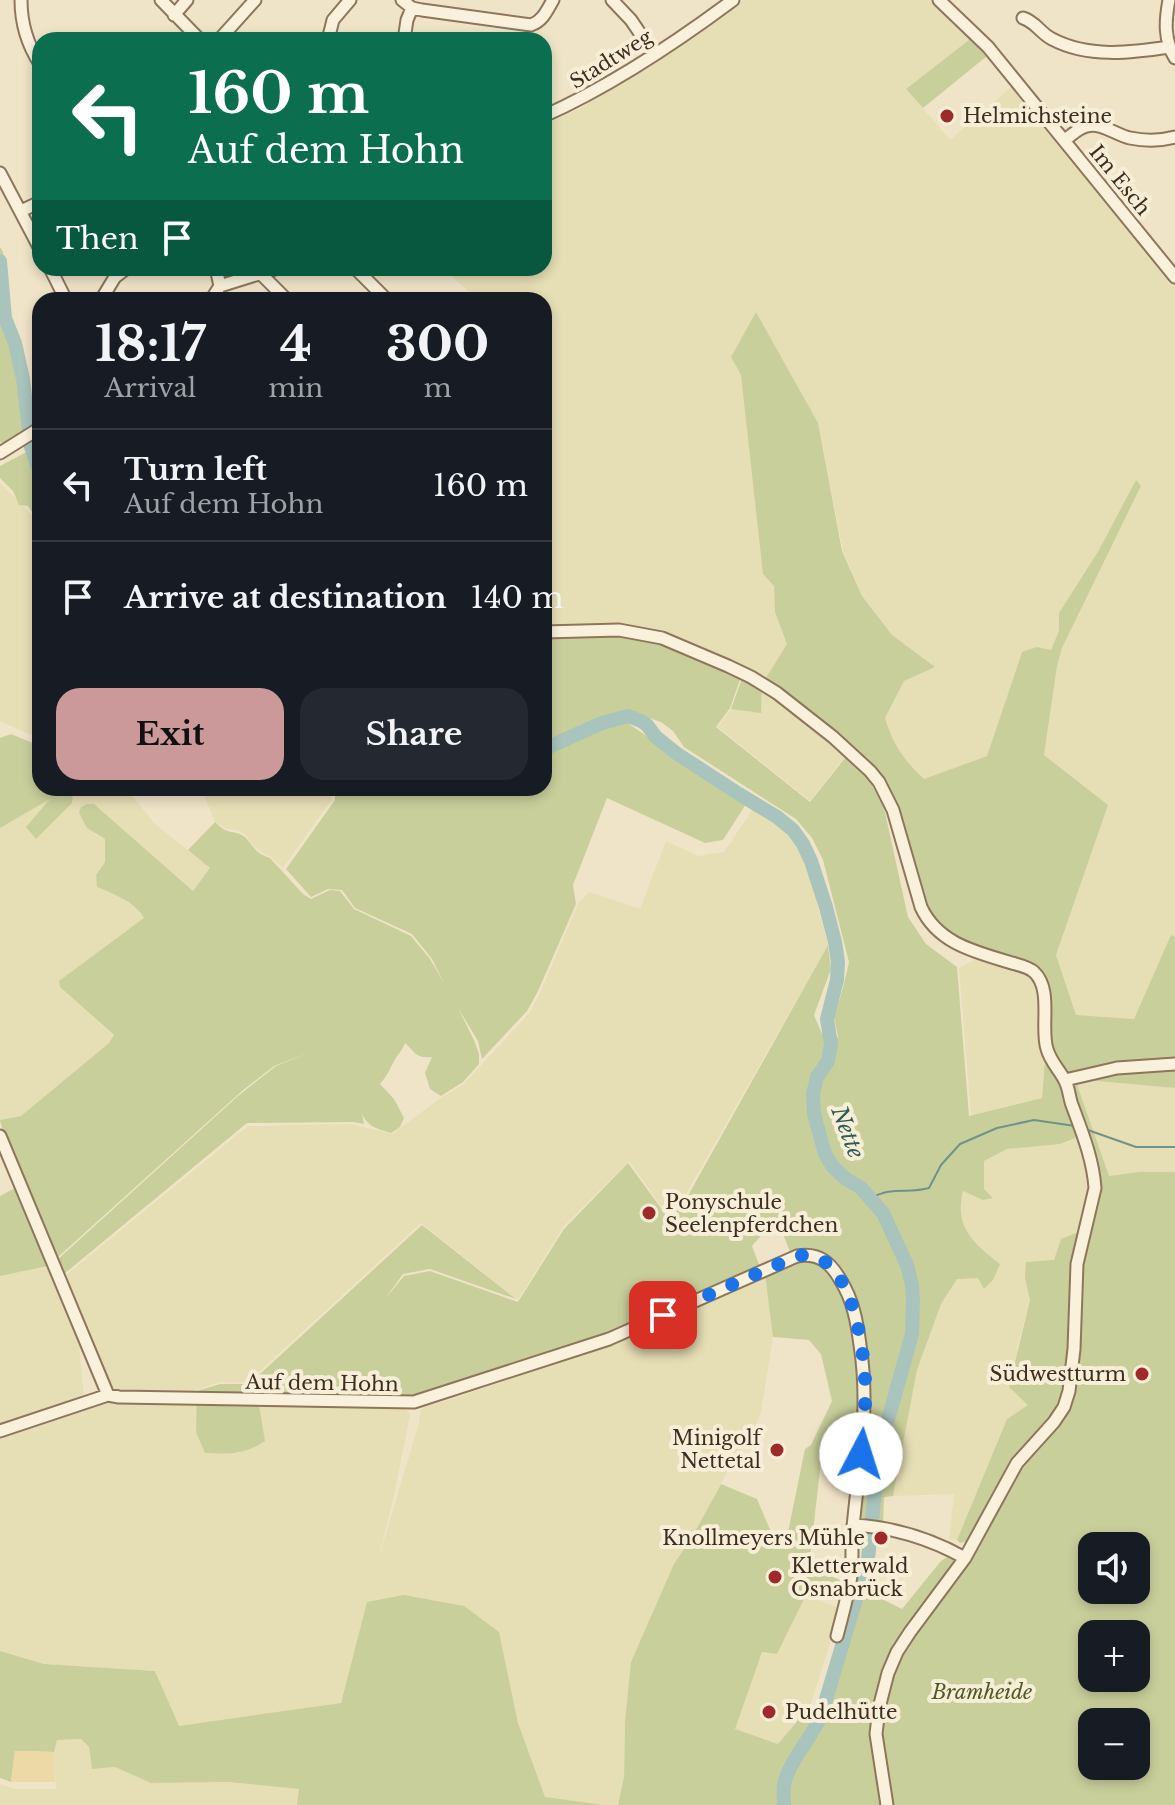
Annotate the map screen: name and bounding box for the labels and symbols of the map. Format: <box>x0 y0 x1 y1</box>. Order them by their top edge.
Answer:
street label: Stadtweg <box>565 24 658 94</box>
place label: Helmichsteine <box>963 104 1112 128</box>
marker: Helmichsteine <box>938 107 956 125</box>
street label: Im Esch <box>1084 140 1156 220</box>
water label: Nette <box>825 1101 870 1162</box>
place label: Ponyschule Seelenpferdchen <box>665 1190 838 1237</box>
marker: Ponyschule Seelenpferdchen <box>640 1204 658 1222</box>
pin <box>629 1281 697 1349</box>
place label: Südwestturm <box>990 1362 1127 1386</box>
marker: Südwestturm <box>1133 1365 1151 1383</box>
street label: Auf dem Hohn <box>244 1370 399 1396</box>
position arrow <box>819 1412 903 1496</box>
place label: Minigolf Nettetal <box>672 1426 764 1473</box>
marker: Minigolf Nettetal <box>768 1441 786 1459</box>
place label: Knollmeyers Mühle <box>662 1526 865 1550</box>
marker: Knollmeyers Mühle <box>872 1529 890 1547</box>
place label: Kletterwald Osnabrück <box>791 1554 909 1601</box>
marker: Kletterwald Osnabrück <box>766 1568 784 1586</box>
park label: Bramheide <box>931 1680 1032 1704</box>
place label: Pudelhütte <box>785 1700 897 1724</box>
marker: Pudelhütte <box>760 1703 778 1721</box>

